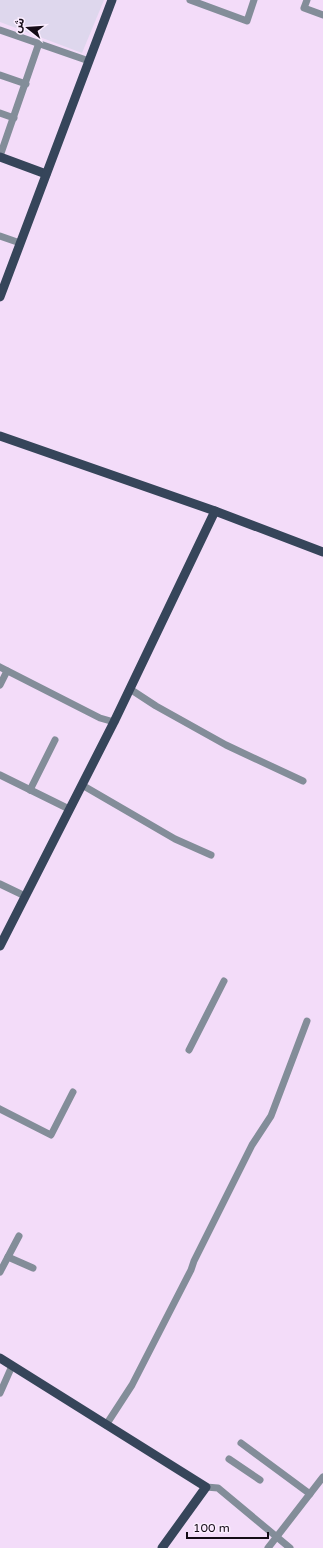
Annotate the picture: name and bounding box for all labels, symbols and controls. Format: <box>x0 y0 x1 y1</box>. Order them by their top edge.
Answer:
north arrow <box>8 8 48 48</box>
text: ش <box>10 16 27 34</box>
scale bar <box>187 1514 268 1540</box>
text: 100 m <box>193 1521 230 1535</box>

